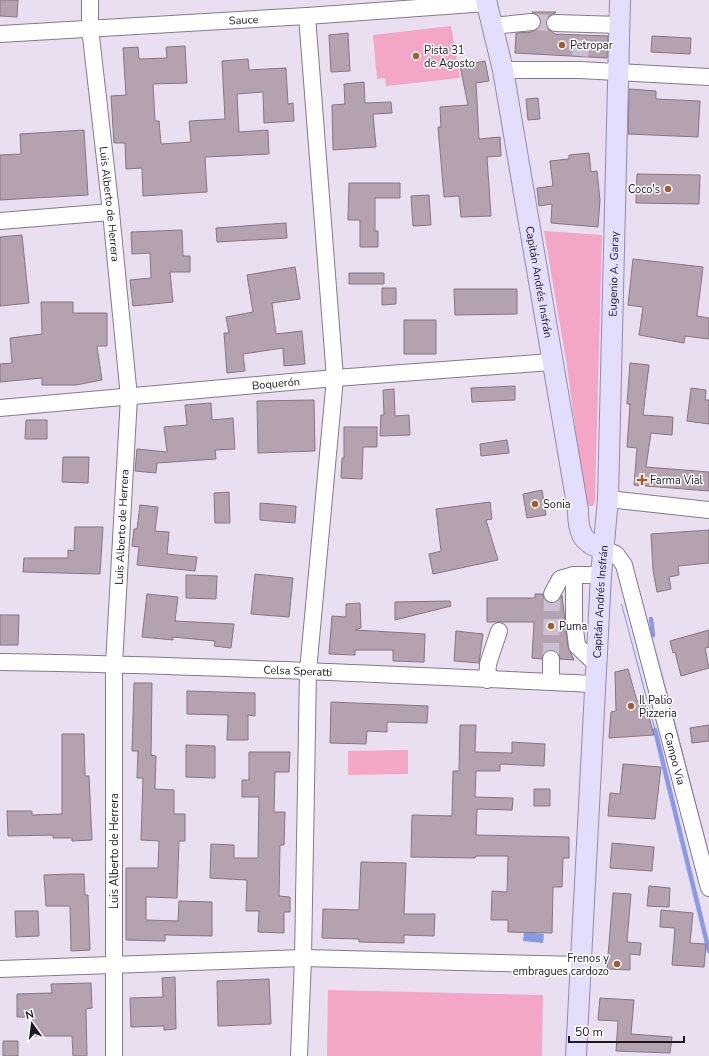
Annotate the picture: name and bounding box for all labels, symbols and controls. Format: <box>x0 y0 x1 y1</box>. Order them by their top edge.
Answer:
street label: Sauce <box>228 11 259 28</box>
place label: Petropar <box>570 38 613 53</box>
marker: Petropar <box>557 40 567 50</box>
place label: Pista 31 de Agosto <box>424 43 475 71</box>
marker: Pista 31 de Agosto <box>411 51 421 61</box>
street label: Luis Alberto de Herrera <box>96 145 123 262</box>
place label: Coco's <box>628 182 660 197</box>
marker: Coco's <box>663 184 673 194</box>
street label: Capitán Andrés Insfrán <box>522 225 556 339</box>
street label: Eugenio A. Garay <box>605 231 622 317</box>
street label: Boquerón <box>251 374 301 393</box>
street label: Luis Alberto de Herrera <box>111 469 133 585</box>
place label: Farma Vial <box>650 473 704 488</box>
marker: Farma Vial <box>637 475 647 485</box>
place label: Sonia <box>543 497 571 512</box>
marker: Sonia <box>530 499 540 509</box>
street label: Capitán Andrés Insfrán <box>589 544 611 659</box>
place label: Puma <box>559 619 587 634</box>
marker: Puma <box>546 621 556 631</box>
street label: Celsa Speratti <box>263 662 333 680</box>
place label: Il Palio Pizzeria <box>639 693 677 721</box>
marker: Il Palio Pizzeria <box>626 701 636 711</box>
street label: Campo Via <box>661 731 689 787</box>
street label: Luis Alberto de Herrera <box>107 793 122 909</box>
place label: Frenos y embragues cardozo <box>513 951 609 979</box>
marker: Frenos y embragues cardozo <box>612 959 622 969</box>
north arrow <box>12 1004 52 1044</box>
text: N <box>24 1007 36 1023</box>
scale bar <box>569 1018 684 1044</box>
text: 50 m <box>575 1024 603 1040</box>

